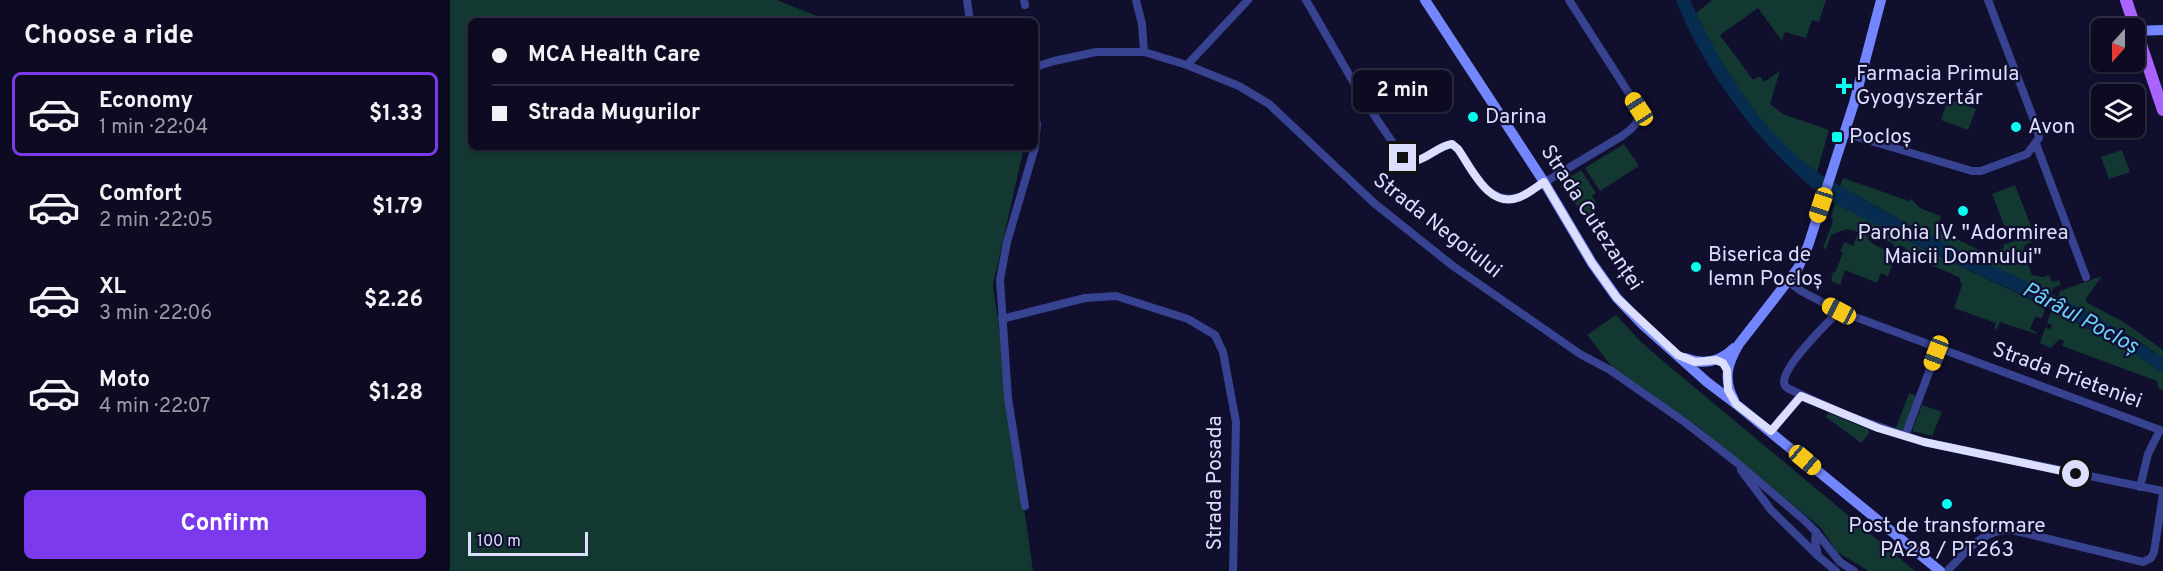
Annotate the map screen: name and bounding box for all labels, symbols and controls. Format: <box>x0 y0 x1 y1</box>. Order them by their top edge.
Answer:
north arrow <box>2091 18 2145 72</box>
map controls <box>2091 18 2145 138</box>
text: Choose a ride <box>24 19 194 53</box>
text: MCA Health Care <box>528 42 701 69</box>
place label: Farmacia Primula Gyogyszertár <box>1856 61 2019 112</box>
callout: 2 min <box>1354 71 1452 113</box>
text: 2 min <box>1376 78 1429 104</box>
marker: Farmacia Primula Gyogyszertár <box>1837 79 1851 93</box>
button: layers <box>2091 84 2145 138</box>
icon: car <box>27 87 81 141</box>
text: Economy <box>99 88 193 115</box>
car <box>1622 89 1656 129</box>
text: Strada Mugurilor <box>528 100 700 127</box>
text: $1.33 <box>369 101 423 128</box>
place label: Darina <box>1485 104 1547 131</box>
marker: Darina <box>1466 110 1480 124</box>
place label: Avon <box>2028 114 2075 141</box>
text: 1 min · 22:04 <box>99 115 208 141</box>
marker: Avon <box>2009 120 2023 134</box>
place label: Pocloș <box>1849 124 1912 151</box>
marker: Pocloș <box>1830 130 1844 144</box>
street label: Strada Cutezanței <box>1534 140 1648 296</box>
route end <box>1389 144 1416 171</box>
street label: Strada Negoiului <box>1367 167 1507 285</box>
icon: car <box>27 180 81 234</box>
text: Comfort <box>99 181 182 208</box>
car <box>1807 185 1835 225</box>
text: $1.79 <box>372 194 423 221</box>
marker: Parohia IV. "Adormirea Maicii Domnului" <box>1956 204 1970 218</box>
text: 2 min · 22:05 <box>99 208 213 234</box>
place label: Parohia IV. "Adormirea Maicii Domnului" <box>1858 220 2068 271</box>
place label: Biserica de lemn Pocloș <box>1708 242 1823 293</box>
marker: Biserica de lemn Pocloș <box>1689 260 1703 274</box>
icon: car <box>27 273 81 327</box>
text: XL <box>99 274 126 301</box>
water label: Pârâul Pocloș <box>2017 277 2144 361</box>
text: $2.26 <box>364 287 423 314</box>
car <box>1819 295 1859 327</box>
text: 3 min · 22:06 <box>99 301 212 327</box>
car <box>1921 333 1951 373</box>
street label: Strada Prieteniei <box>1989 336 2145 416</box>
icon: car <box>27 366 81 420</box>
text: Moto <box>99 367 150 394</box>
text: $1.28 <box>368 380 423 407</box>
text: 4 min · 22:07 <box>99 394 210 420</box>
street label: Strada Posada <box>1202 415 1229 551</box>
car <box>1785 442 1825 478</box>
route start <box>2062 460 2089 487</box>
button: Confirm <box>24 490 426 559</box>
marker: Post de transformare PA28 / PT263 <box>1940 497 1954 511</box>
place label: Post de transformare PA28 / PT263 <box>1848 513 2046 564</box>
scale bar <box>468 529 588 556</box>
text: 100 m <box>477 532 521 552</box>

